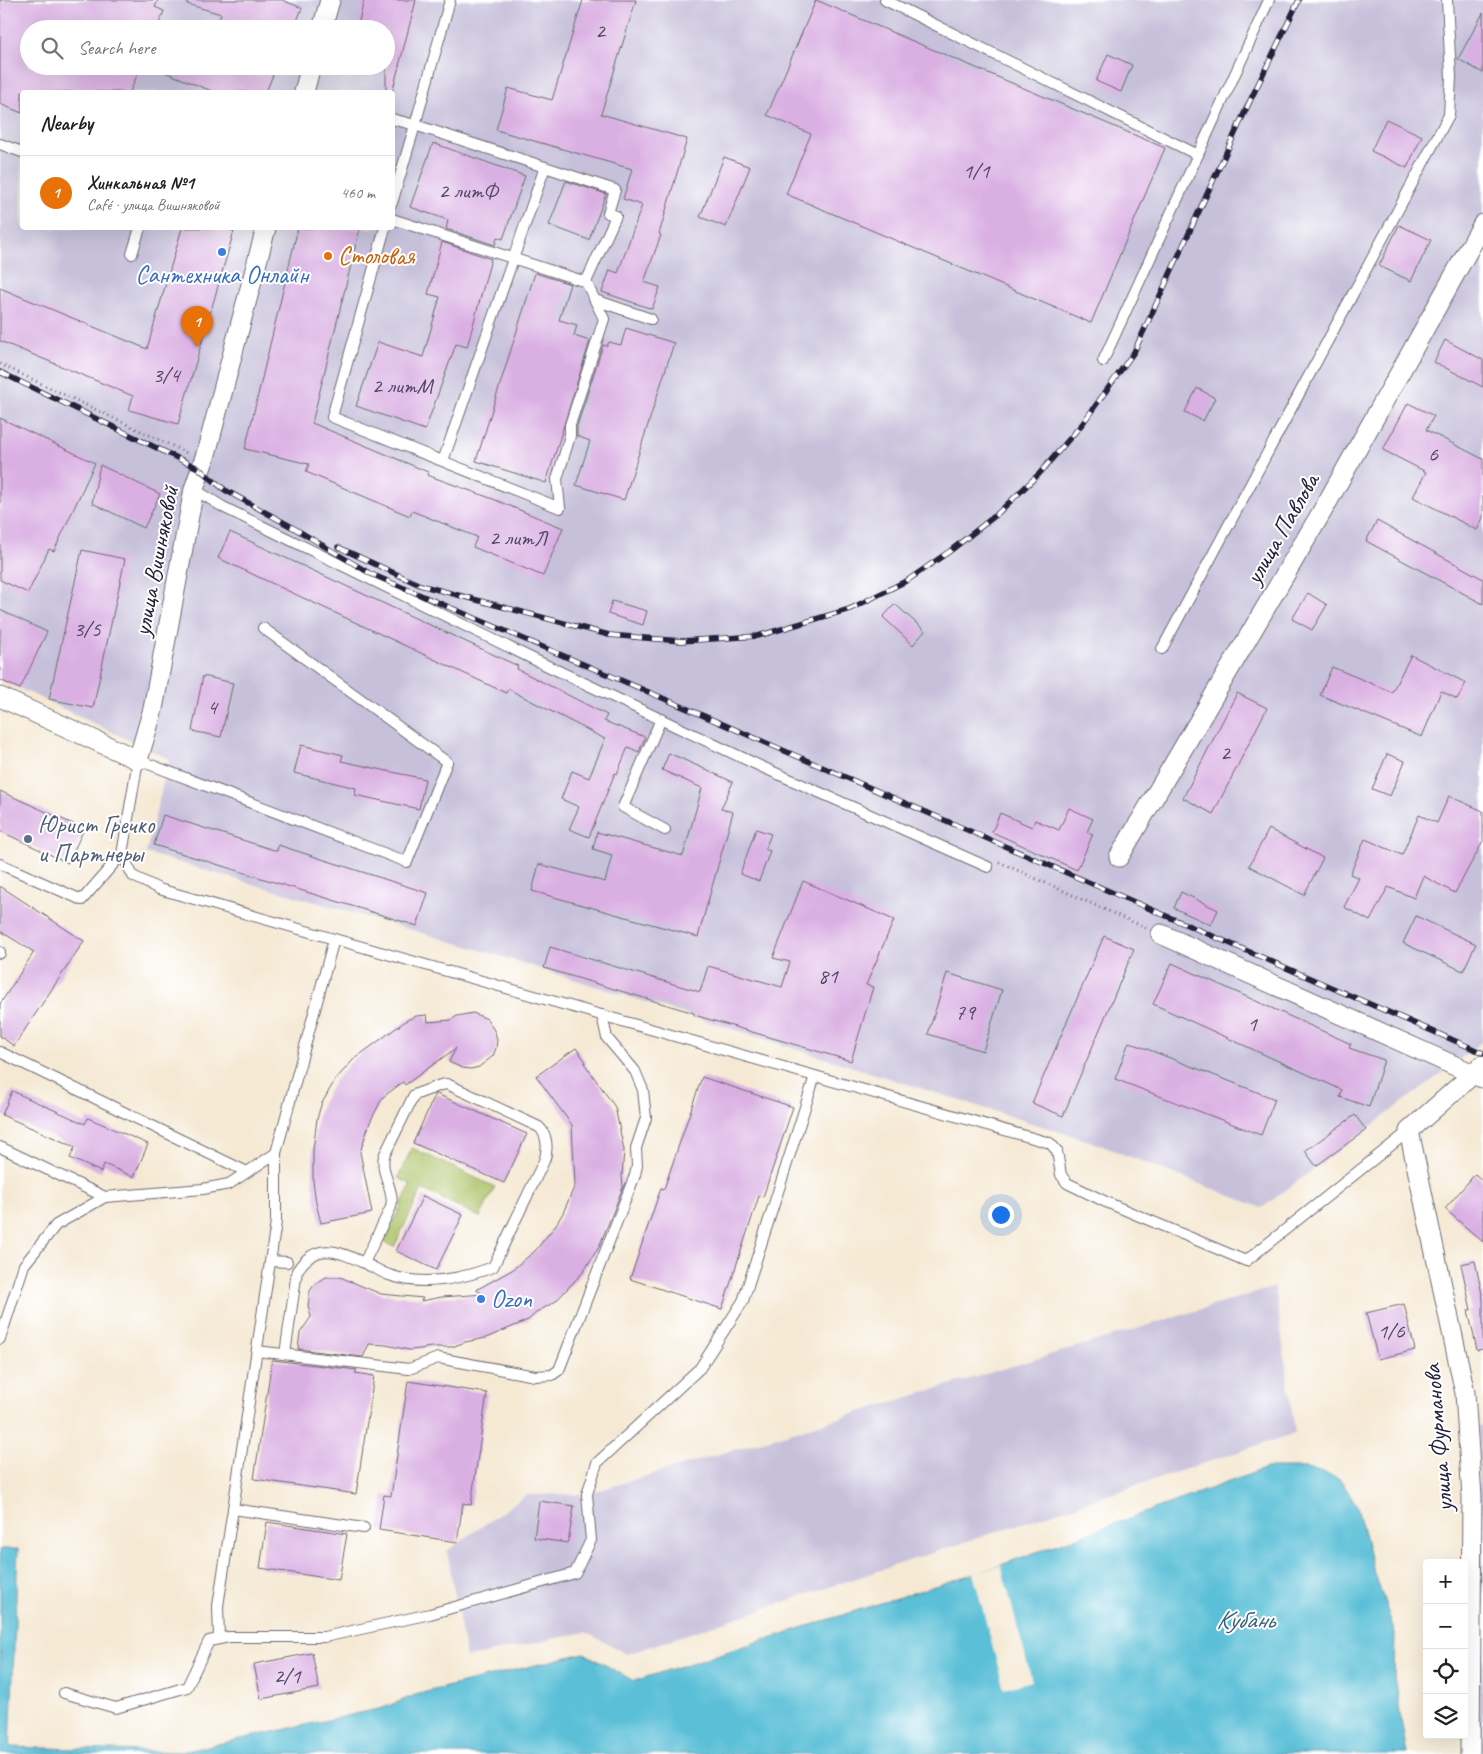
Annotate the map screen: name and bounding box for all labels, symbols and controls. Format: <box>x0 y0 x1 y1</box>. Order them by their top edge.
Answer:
house number: 2 <box>595 17 607 45</box>
search box <box>20 20 395 75</box>
icon: search <box>38 34 66 62</box>
text: Search here <box>78 36 155 60</box>
text: Nearby <box>40 110 93 136</box>
house number: 1/1 <box>962 157 991 185</box>
text: Хинкальная №1 <box>87 171 194 195</box>
house number: 2 литФ <box>439 177 500 205</box>
text: 1 <box>52 183 60 203</box>
text: 460 m <box>341 183 375 203</box>
text: Café · улица Вишняковой <box>87 195 220 215</box>
place label: Столовая <box>338 240 415 272</box>
marker: Сантехника Онлайн <box>216 246 228 258</box>
marker: Столовая <box>322 250 334 262</box>
place label: Сантехника Онлайн <box>136 259 310 291</box>
pin: 1 <box>181 306 213 347</box>
house number: 3/4 <box>152 361 182 389</box>
house number: 2 литМ <box>372 372 434 400</box>
house number: 6 <box>1428 440 1439 468</box>
street label: улица Павлова <box>1236 466 1328 592</box>
street label: улица Вишняковой <box>125 482 187 641</box>
house number: 2 литЛ <box>489 524 549 552</box>
house number: 3/5 <box>73 615 102 643</box>
house number: 4 <box>207 693 219 721</box>
house number: 2 <box>1220 739 1232 767</box>
place label: Юрист Гречко и Партнеры <box>38 809 156 870</box>
marker: Юрист Гречко и Партнеры <box>22 833 34 845</box>
house number: 81 <box>818 962 839 990</box>
house number: 79 <box>955 998 977 1026</box>
house number: 1 <box>1247 1010 1258 1038</box>
your location <box>988 1202 1014 1228</box>
place label: Ozon <box>491 1283 533 1315</box>
marker: Ozon <box>475 1293 487 1305</box>
house number: 1/6 <box>1377 1317 1406 1345</box>
street label: улица Фурманова <box>1415 1361 1461 1515</box>
map controls <box>1423 1559 1468 1739</box>
button: + <box>1423 1559 1468 1604</box>
water label: Кубань <box>1216 1603 1277 1636</box>
button: − <box>1423 1604 1468 1649</box>
button: locate <box>1423 1649 1468 1694</box>
house number: 2/1 <box>273 1662 302 1690</box>
button: layers <box>1423 1694 1468 1739</box>

